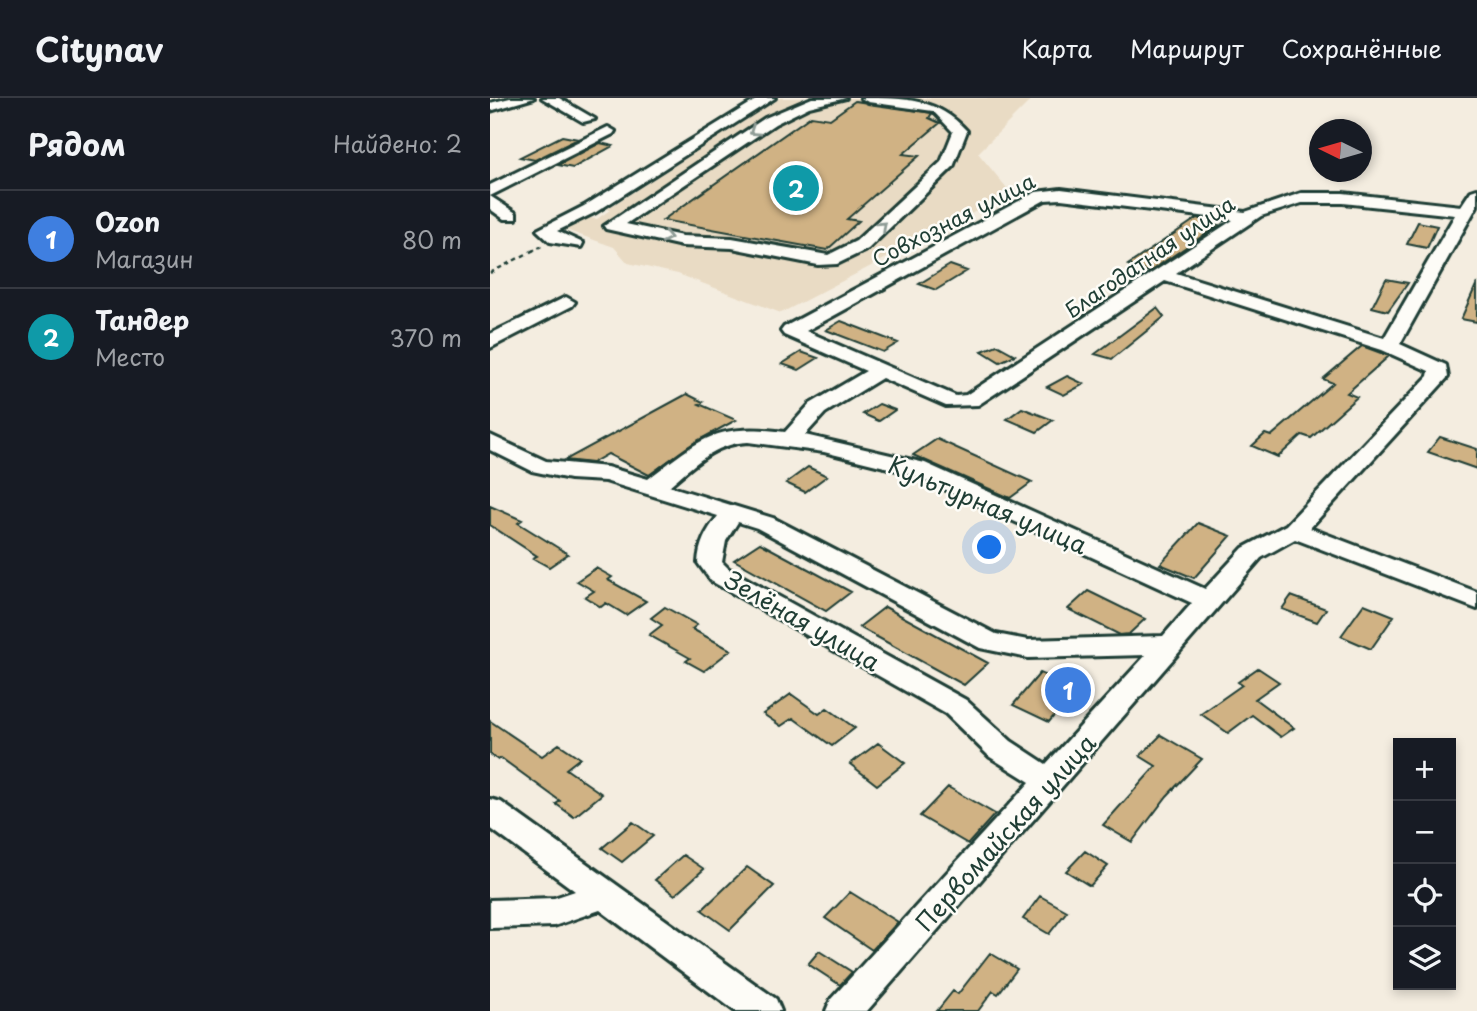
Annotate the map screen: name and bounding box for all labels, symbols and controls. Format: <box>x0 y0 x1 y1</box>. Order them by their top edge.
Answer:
text: Citynav <box>35 23 163 73</box>
text: Карта <box>1021 30 1092 66</box>
text: Маршрут <box>1130 30 1244 66</box>
text: Сохранённые <box>1282 30 1442 66</box>
north arrow <box>1309 119 1372 182</box>
text: Рядом <box>28 121 126 166</box>
one-way arrow <box>749 123 762 136</box>
text: Найдено: 2 <box>333 126 462 161</box>
pin: 2 <box>773 162 819 214</box>
street label: Совхозная улица <box>866 164 1041 274</box>
street label: Благодатная улица <box>1057 187 1241 325</box>
text: Ozon <box>95 202 160 241</box>
text: 1 <box>46 222 57 257</box>
text: 80 m <box>402 222 462 257</box>
one-way arrow <box>874 222 887 235</box>
one-way arrow <box>661 229 673 244</box>
text: Магазин <box>95 241 194 276</box>
text: Тандер <box>95 300 189 339</box>
text: 2 <box>43 320 59 355</box>
text: 370 m <box>389 320 462 355</box>
text: Место <box>95 339 165 374</box>
street label: Культурная улица <box>883 446 1093 562</box>
your location <box>972 530 1006 564</box>
street label: Зелёная улица <box>719 561 887 679</box>
pin: 1 <box>1045 664 1091 716</box>
street label: Первомайская улица <box>906 725 1104 939</box>
map controls <box>1393 738 1456 990</box>
button: + <box>1393 738 1456 801</box>
button: − <box>1393 801 1456 864</box>
button: locate <box>1393 864 1456 927</box>
button: layers <box>1393 927 1456 990</box>

